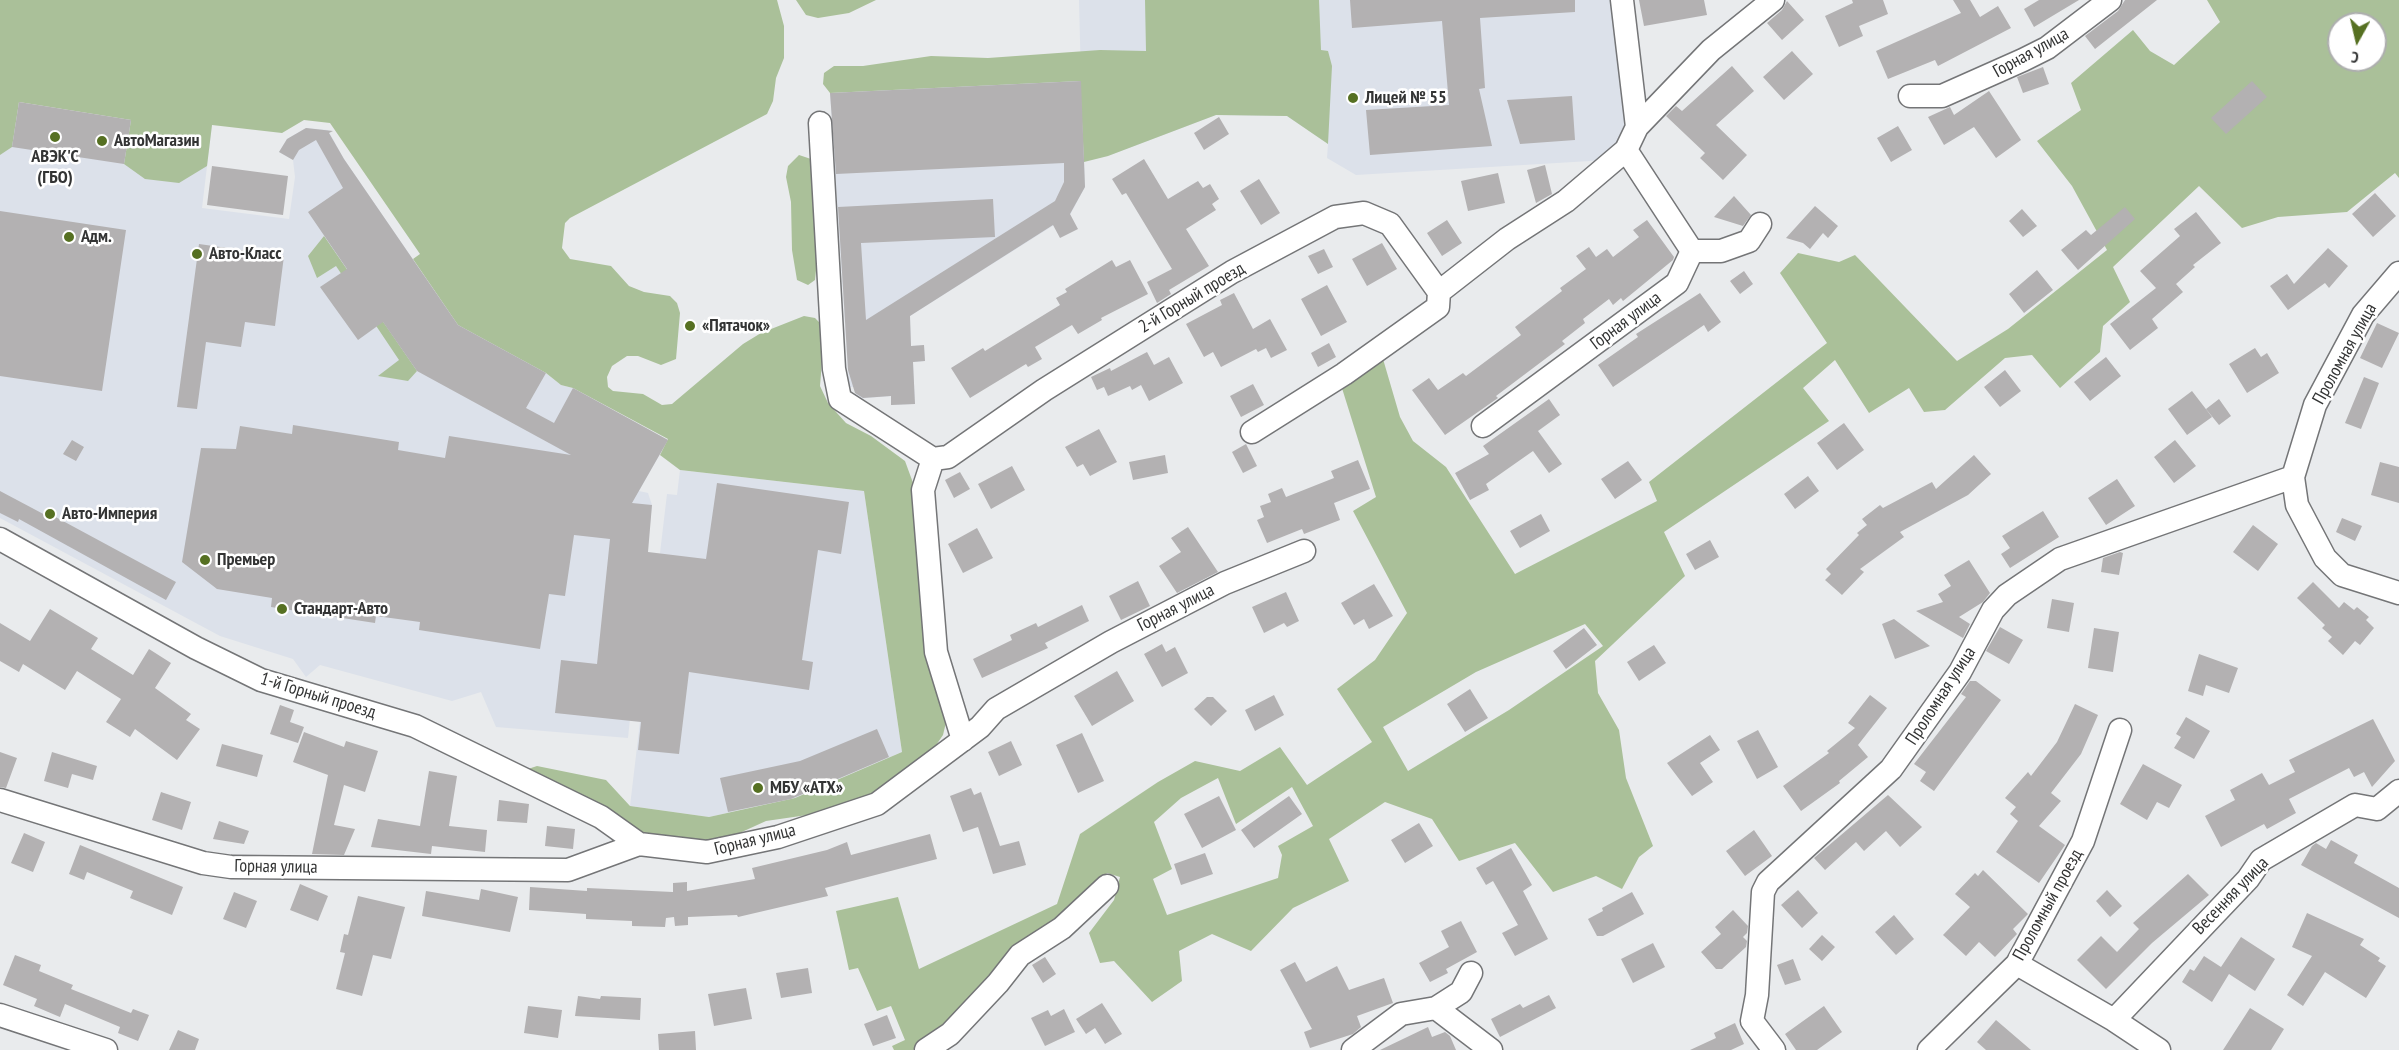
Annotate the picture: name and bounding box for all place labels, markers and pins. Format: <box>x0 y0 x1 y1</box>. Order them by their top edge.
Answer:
place label: Лицей № 55 <box>1365 87 1447 109</box>
marker: Лицей № 55 <box>1346 91 1360 105</box>
marker: АВЭК'С (ГБО) <box>48 130 62 144</box>
place label: АвтоМагазин <box>114 130 200 152</box>
marker: АвтоМагазин <box>95 134 109 148</box>
place label: АВЭК'С (ГБО) <box>31 146 79 188</box>
place label: Адм. <box>81 226 112 248</box>
marker: Адм. <box>62 230 76 244</box>
place label: Авто-Класс <box>209 243 281 265</box>
marker: Авто-Класс <box>190 247 204 261</box>
place label: «Пятачок» <box>702 315 770 337</box>
marker: «Пятачок» <box>683 319 697 333</box>
place label: Авто-Империя <box>62 503 157 525</box>
marker: Авто-Империя <box>43 507 57 521</box>
place label: Премьер <box>217 549 275 571</box>
marker: Премьер <box>198 553 212 567</box>
place label: Стандарт-Авто <box>294 598 388 620</box>
marker: Стандарт-Авто <box>275 602 289 616</box>
place label: МБУ «АТХ» <box>770 777 843 799</box>
marker: МБУ «АТХ» <box>751 781 765 795</box>

